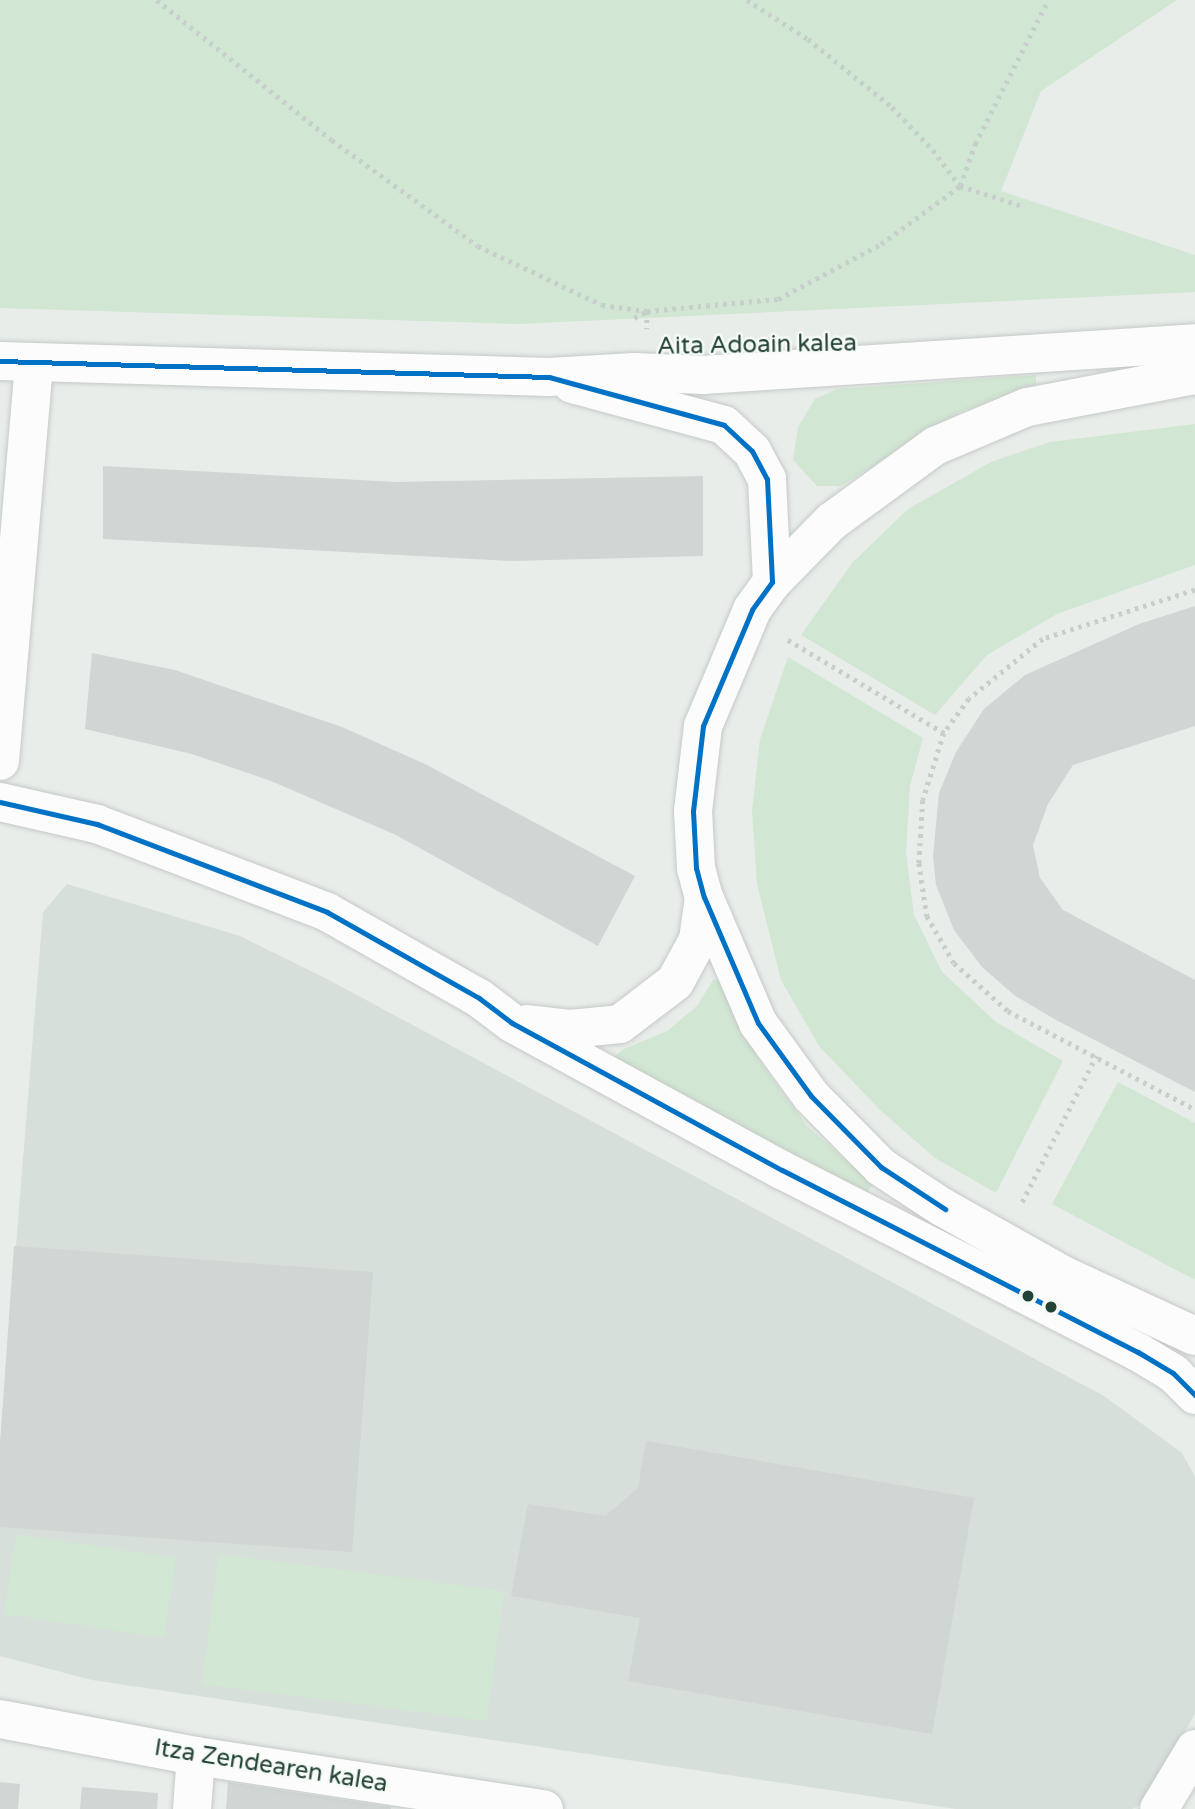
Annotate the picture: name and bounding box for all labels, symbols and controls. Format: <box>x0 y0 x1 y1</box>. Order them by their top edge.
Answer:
street label: Aita Adoain kalea <box>657 329 857 361</box>
unlabelled marker <box>1021 1289 1035 1303</box>
unlabelled marker <box>1044 1300 1058 1314</box>
street label: Itza Zendearen kalea <box>152 1733 390 1799</box>

